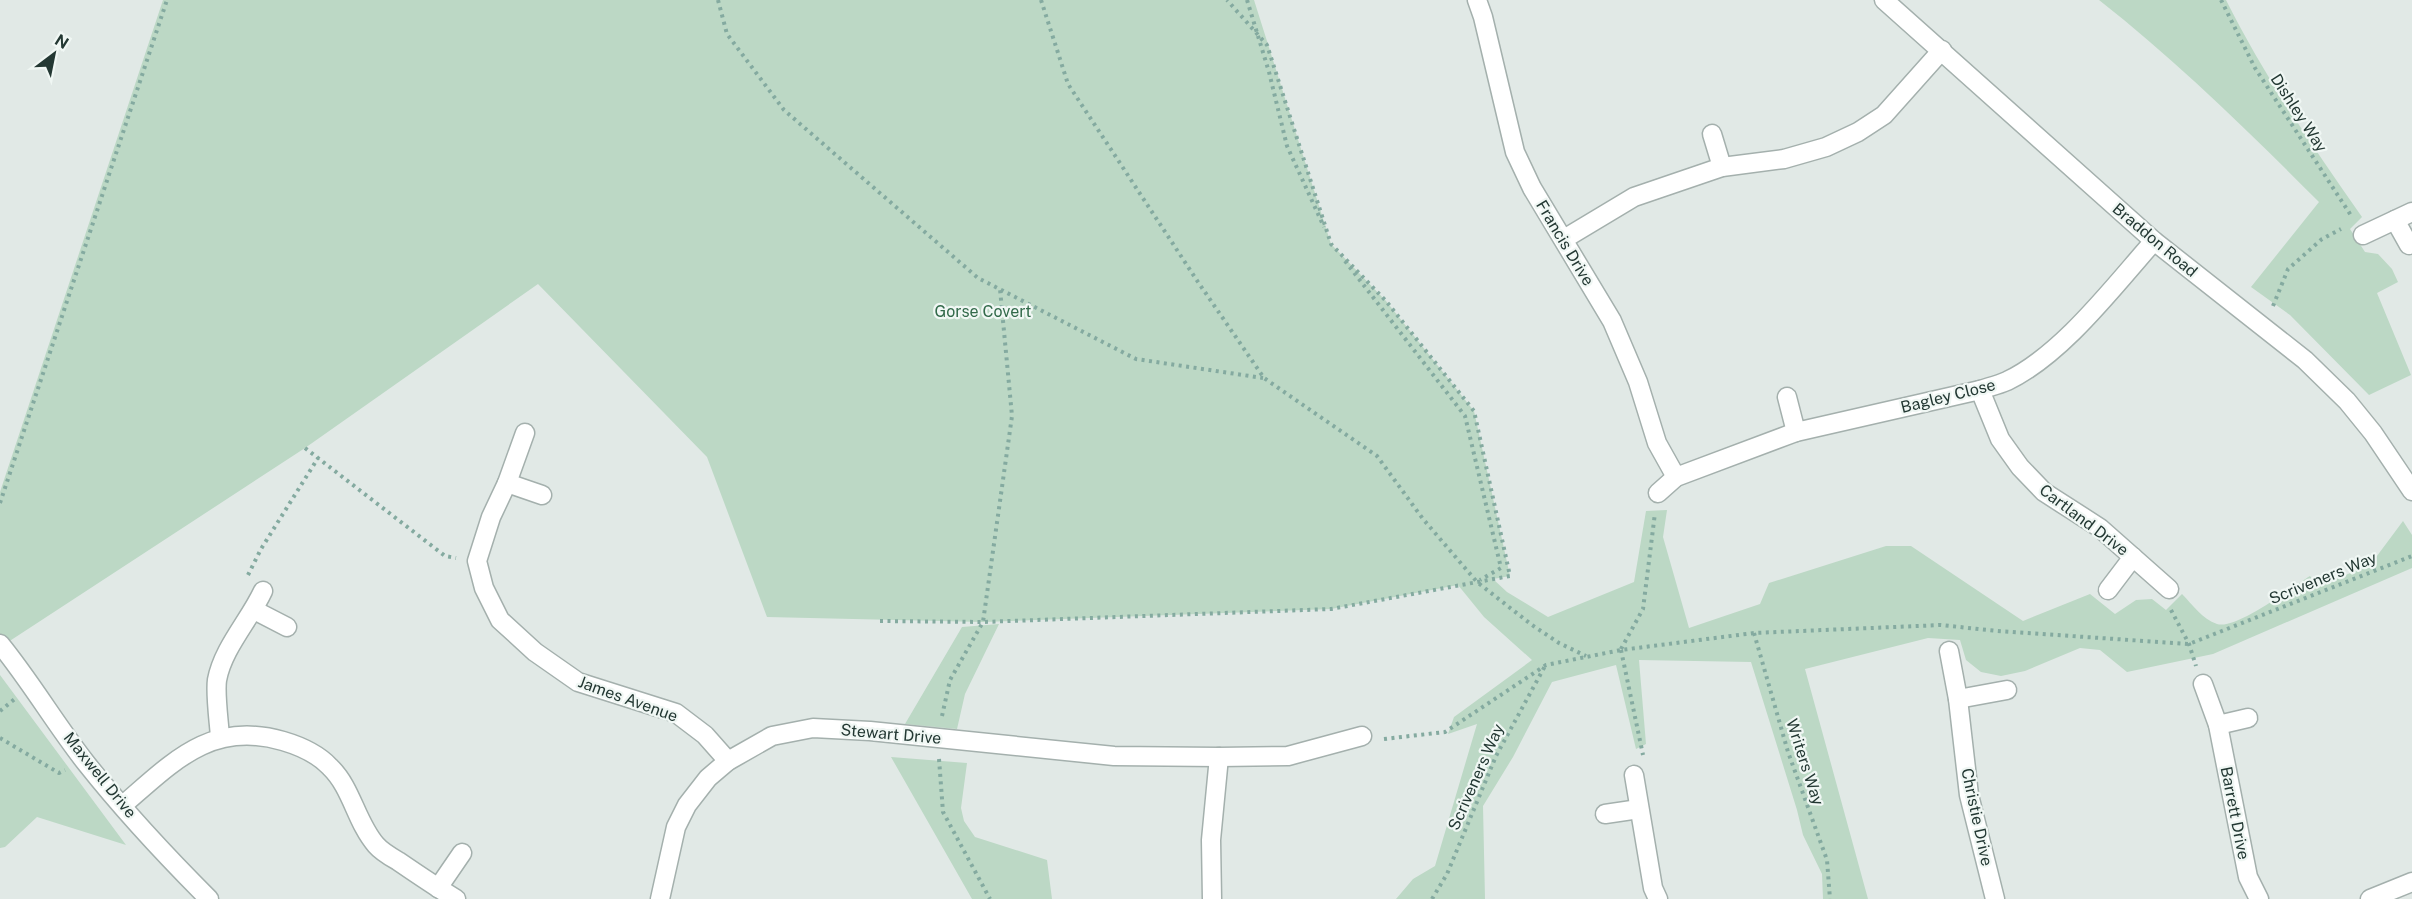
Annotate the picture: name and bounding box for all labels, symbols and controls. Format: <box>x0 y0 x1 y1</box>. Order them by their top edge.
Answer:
north arrow <box>24 24 84 84</box>
text: N <box>51 30 72 53</box>
street label: Dishley Way <box>2267 70 2332 156</box>
street label: Francis Drive <box>1532 197 1598 289</box>
street label: Braddon Road <box>2109 199 2201 281</box>
park label: Gorse Covert <box>934 302 1032 321</box>
street label: Bagley Close <box>1899 375 1997 417</box>
street label: Cartland Drive <box>2036 480 2132 560</box>
street label: Scriveners Way <box>2266 548 2380 608</box>
street label: James Avenue <box>576 672 680 726</box>
street label: Writers Way <box>1782 716 1828 808</box>
street label: Stewart Drive <box>840 720 942 748</box>
street label: Scriveners Way <box>1444 721 1508 833</box>
street label: Maxwell Drive <box>60 728 140 822</box>
street label: Barrett Drive <box>2217 765 2253 861</box>
street label: Christie Drive <box>1957 766 1997 868</box>

